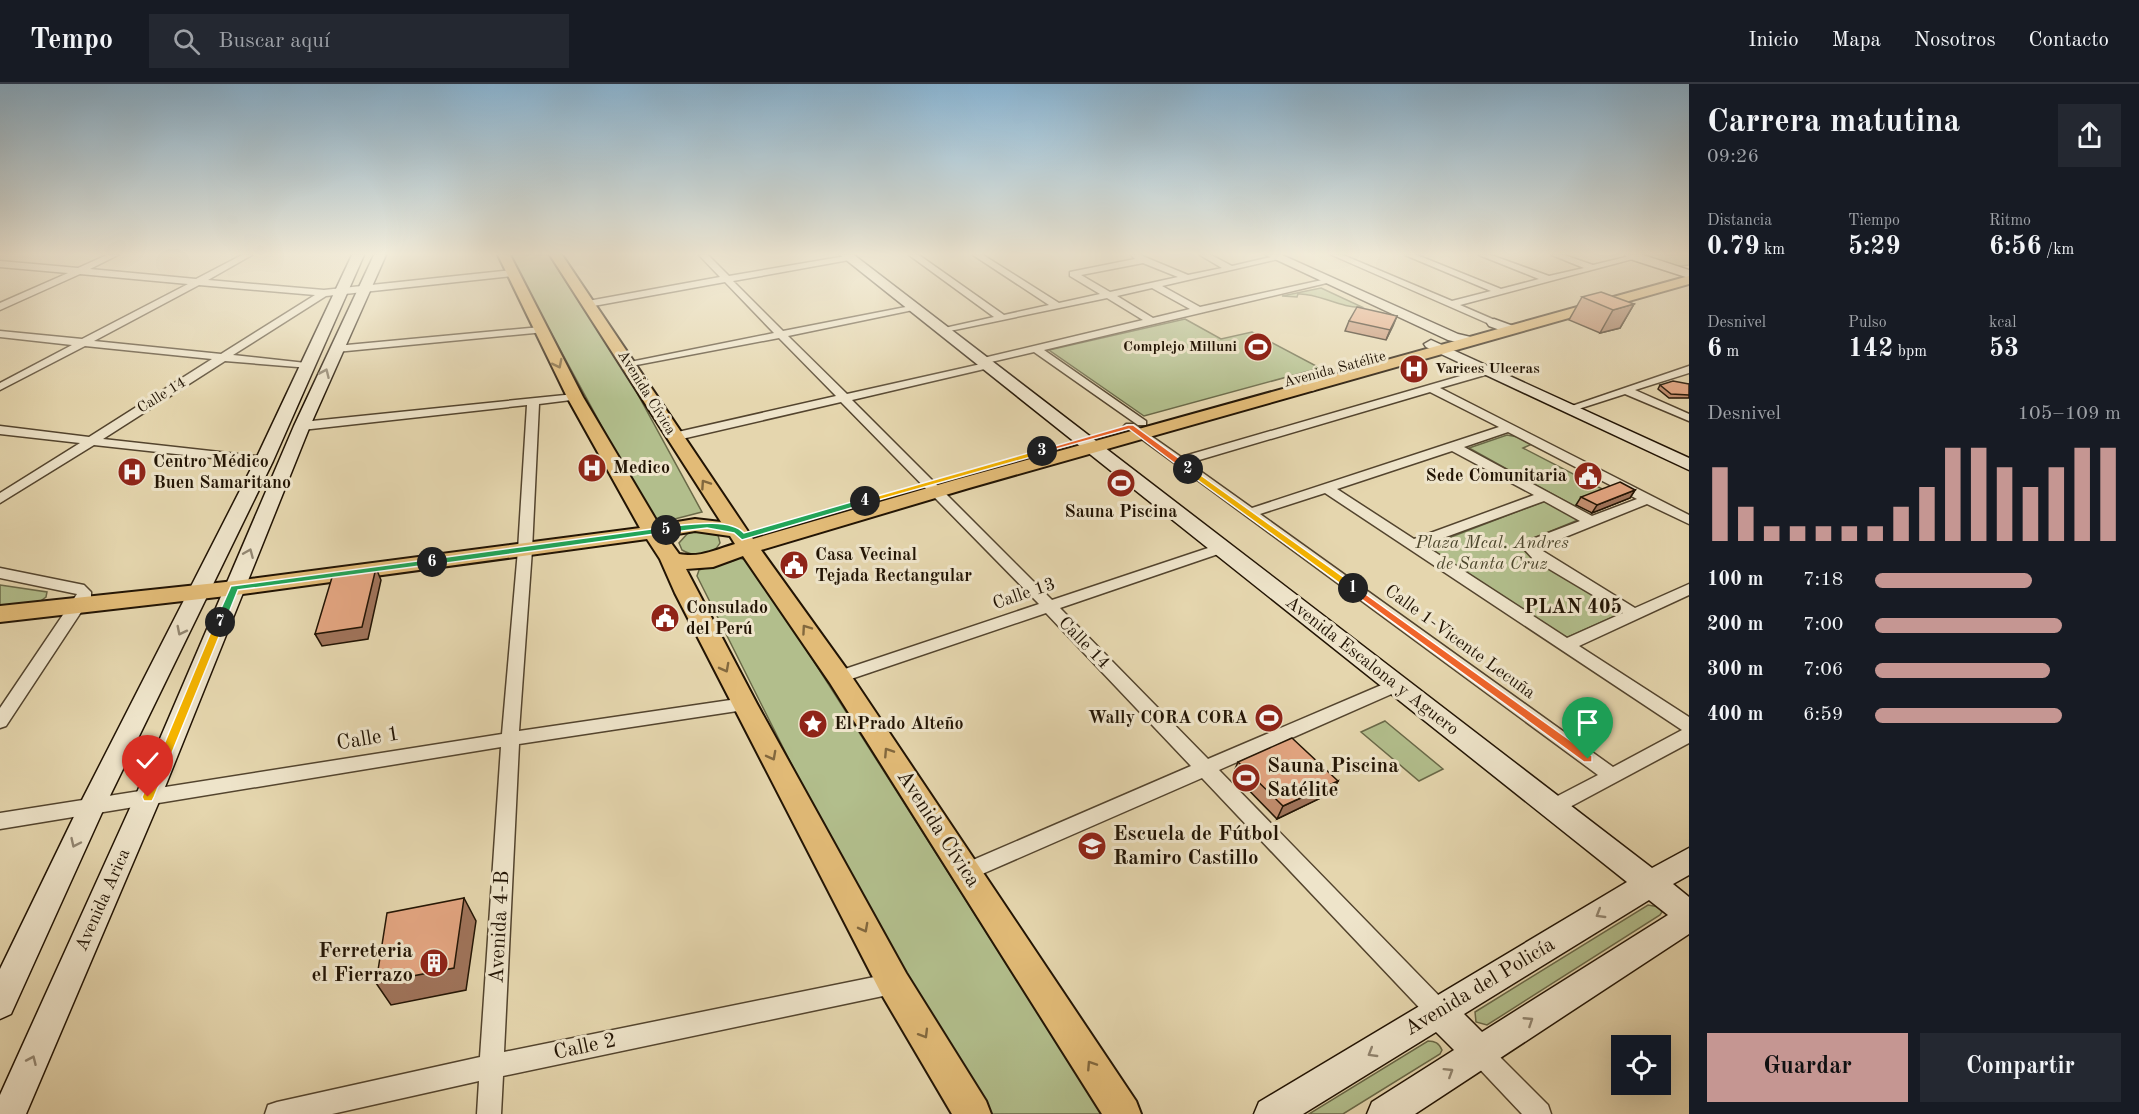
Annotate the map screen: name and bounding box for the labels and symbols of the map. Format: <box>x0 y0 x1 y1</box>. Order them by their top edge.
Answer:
sports icon: Complejo Milluni <box>1242 331 1274 363</box>
place label: Complejo Milluni <box>1123 340 1237 355</box>
street label: Avenida Cívica <box>614 348 678 438</box>
street label: Avenida Satélite <box>1282 349 1388 391</box>
hospital icon: Varices Ulceras <box>1398 353 1430 385</box>
one-way arrow <box>551 357 562 368</box>
place label: Varices Ulceras <box>1435 362 1540 377</box>
one-way arrow <box>318 369 330 380</box>
street label: Calle 14 <box>135 375 189 417</box>
pin: 3 <box>1027 436 1057 466</box>
hospital icon: Medico <box>576 452 608 484</box>
place label: Centro Médico Buen Samaritano <box>153 453 291 492</box>
pin: 2 <box>1173 454 1203 484</box>
hospital icon: Centro Médico Buen Samaritano <box>116 456 148 488</box>
place label: Medico <box>613 459 670 477</box>
public building icon: Sede Comunitaria <box>1572 460 1604 492</box>
sports icon: Sauna Piscina <box>1105 467 1137 499</box>
place label: Sede Comunitaria <box>1426 467 1567 485</box>
one-way arrow <box>700 480 712 490</box>
pin: 4 <box>850 486 880 516</box>
place label: Sauna Piscina <box>1064 503 1178 521</box>
pin: 5 <box>651 515 681 545</box>
park label: Plaza Mcal. Andres de Santa Cruz <box>1414 534 1569 573</box>
place label: Casa Vecinal Tejada Rectangular <box>815 546 972 585</box>
pin: 6 <box>417 547 447 577</box>
one-way arrow <box>242 548 254 559</box>
public building icon: Casa Vecinal Tejada Rectangular <box>778 549 810 581</box>
pin: 1 <box>1338 573 1368 603</box>
street label: Calle 13 <box>990 575 1058 613</box>
street label: Calle 1-Vicente Lecuña <box>1382 582 1539 703</box>
street label: Avenida Escalona y Aguero <box>1282 593 1462 739</box>
district label: PLAN 405 <box>1524 597 1622 618</box>
place label: Consulado del Perú <box>686 599 768 638</box>
public building icon: Consulado del Perú <box>649 602 681 634</box>
pin: 7 <box>205 607 235 637</box>
street label: Calle 14 <box>1055 613 1113 673</box>
one-way arrow <box>176 624 188 635</box>
one-way arrow <box>802 625 813 636</box>
one-way arrow <box>718 662 729 672</box>
pin <box>1562 697 1613 759</box>
sports icon: Wally CORA CORA <box>1253 702 1285 734</box>
place icon: El Prado Alteño <box>797 708 829 740</box>
place label: Wally CORA CORA <box>1088 709 1248 727</box>
place label: El Prado Alteño <box>834 715 964 733</box>
street label: Calle 1 <box>335 724 401 754</box>
pin <box>122 735 173 797</box>
one-way arrow <box>884 748 895 759</box>
one-way arrow <box>764 750 776 761</box>
place label: Sauna Piscina Satélite <box>1267 756 1399 801</box>
sports icon: Sauna Piscina Satélite <box>1230 762 1262 794</box>
street label: Avenida Cívica <box>892 767 984 891</box>
place label: Escuela de Fútbol Ramiro Castillo <box>1113 824 1279 869</box>
school or university icon: Escuela de Fútbol Ramiro Castillo <box>1076 830 1108 862</box>
one-way arrow <box>70 836 82 847</box>
street label: Avenida Arica <box>72 846 134 954</box>
street label: Avenida 4-B <box>487 870 513 984</box>
one-way arrow <box>1596 906 1606 918</box>
one-way arrow <box>857 921 868 932</box>
street label: Avenida del Policía <box>1401 934 1559 1040</box>
place label: Ferreteria el Fierrazo <box>311 941 413 986</box>
building icon: Ferreteria el Fierrazo <box>418 947 450 979</box>
one-way arrow <box>1523 1017 1533 1029</box>
one-way arrow <box>917 1028 929 1038</box>
street label: Calle 2 <box>552 1030 618 1064</box>
one-way arrow <box>1367 1046 1378 1057</box>
one-way arrow <box>25 1056 37 1067</box>
one-way arrow <box>1087 1061 1098 1072</box>
one-way arrow <box>1443 1069 1454 1080</box>

